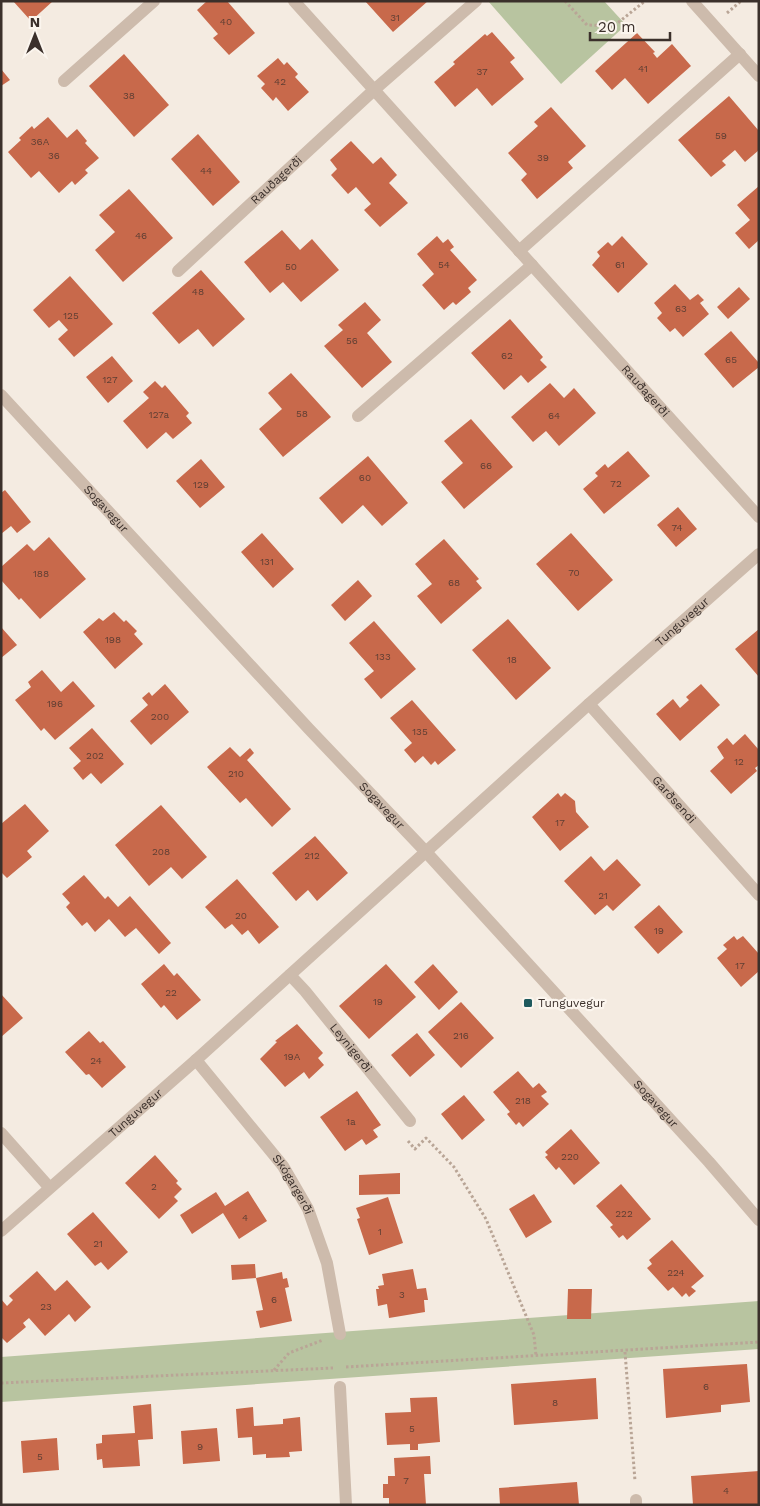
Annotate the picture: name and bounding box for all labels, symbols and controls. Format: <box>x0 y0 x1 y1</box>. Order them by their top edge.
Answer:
north arrow <box>10 10 60 60</box>
scale bar <box>590 10 670 42</box>
house number: 31 <box>390 12 400 23</box>
text: N <box>30 14 40 30</box>
house number: 40 <box>220 16 232 27</box>
text: 20 m <box>598 18 636 36</box>
house number: 41 <box>638 63 648 74</box>
house number: 37 <box>476 66 488 77</box>
house number: 42 <box>274 76 286 87</box>
house number: 38 <box>123 90 135 101</box>
house number: 59 <box>715 130 727 141</box>
house number: 36A <box>31 136 50 147</box>
house number: 36 <box>48 150 60 161</box>
house number: 39 <box>537 152 549 163</box>
street label: Rauðagerði <box>248 153 305 207</box>
house number: 44 <box>200 165 212 176</box>
house number: 46 <box>135 230 147 241</box>
house number: 54 <box>438 259 450 270</box>
house number: 61 <box>615 259 625 270</box>
house number: 50 <box>285 261 297 272</box>
house number: 48 <box>192 286 204 297</box>
house number: 63 <box>675 303 687 314</box>
house number: 125 <box>63 310 79 321</box>
house number: 56 <box>346 335 358 346</box>
house number: 62 <box>501 350 513 361</box>
house number: 65 <box>725 354 737 365</box>
street label: Rauðagerði <box>619 362 672 420</box>
house number: 127 <box>102 374 118 385</box>
house number: 58 <box>296 408 308 419</box>
house number: 127a <box>149 409 170 420</box>
house number: 64 <box>548 410 560 421</box>
house number: 66 <box>480 460 492 471</box>
house number: 60 <box>359 472 371 483</box>
house number: 72 <box>610 478 622 489</box>
house number: 129 <box>193 479 209 490</box>
street label: Sogavegur <box>81 482 132 536</box>
house number: 74 <box>671 522 683 533</box>
house number: 131 <box>260 556 274 567</box>
house number: 70 <box>568 567 580 578</box>
house number: 188 <box>33 568 49 579</box>
house number: 68 <box>448 577 460 588</box>
street label: Tunguvegur <box>653 594 712 649</box>
house number: 198 <box>105 634 121 645</box>
house number: 133 <box>375 651 391 662</box>
house number: 18 <box>507 654 517 665</box>
house number: 196 <box>47 698 63 709</box>
house number: 200 <box>151 711 169 722</box>
house number: 135 <box>412 726 428 737</box>
house number: 202 <box>86 750 104 761</box>
house number: 12 <box>734 756 744 767</box>
house number: 210 <box>228 768 244 779</box>
street label: Garðsendi <box>649 773 699 826</box>
street label: Sogavegur <box>356 779 408 832</box>
house number: 17 <box>555 817 565 828</box>
house number: 208 <box>152 846 170 857</box>
house number: 212 <box>304 850 320 861</box>
house number: 21 <box>598 890 608 901</box>
house number: 20 <box>235 910 247 921</box>
house number: 19 <box>654 925 664 936</box>
house number: 17 <box>735 960 745 971</box>
house number: 22 <box>165 987 177 998</box>
house number: 19 <box>373 996 383 1007</box>
place label: Tunguvegur <box>538 996 605 1010</box>
marker: Tunguvegur <box>522 997 534 1009</box>
street label: Leynigerði <box>327 1020 375 1075</box>
house number: 216 <box>453 1030 469 1041</box>
house number: 19A <box>284 1051 301 1062</box>
house number: 24 <box>90 1055 102 1066</box>
street label: Sogavegur <box>631 1077 681 1131</box>
street label: Tunguvegur <box>106 1086 165 1140</box>
house number: 218 <box>515 1095 531 1106</box>
house number: 1a <box>346 1116 356 1127</box>
street label: Skógargerði <box>269 1151 316 1216</box>
house number: 220 <box>561 1151 579 1162</box>
house number: 2 <box>151 1181 157 1192</box>
house number: 222 <box>615 1208 633 1219</box>
house number: 4 <box>242 1212 248 1223</box>
house number: 1 <box>378 1226 382 1237</box>
house number: 21 <box>93 1238 103 1249</box>
house number: 224 <box>667 1267 685 1278</box>
house number: 3 <box>399 1289 405 1300</box>
house number: 6 <box>271 1294 277 1305</box>
house number: 23 <box>40 1301 52 1312</box>
house number: 6 <box>703 1381 709 1392</box>
house number: 8 <box>552 1397 558 1408</box>
house number: 5 <box>409 1423 415 1434</box>
house number: 9 <box>197 1441 203 1452</box>
house number: 5 <box>37 1451 43 1462</box>
house number: 7 <box>403 1475 409 1486</box>
house number: 4 <box>723 1485 729 1496</box>

